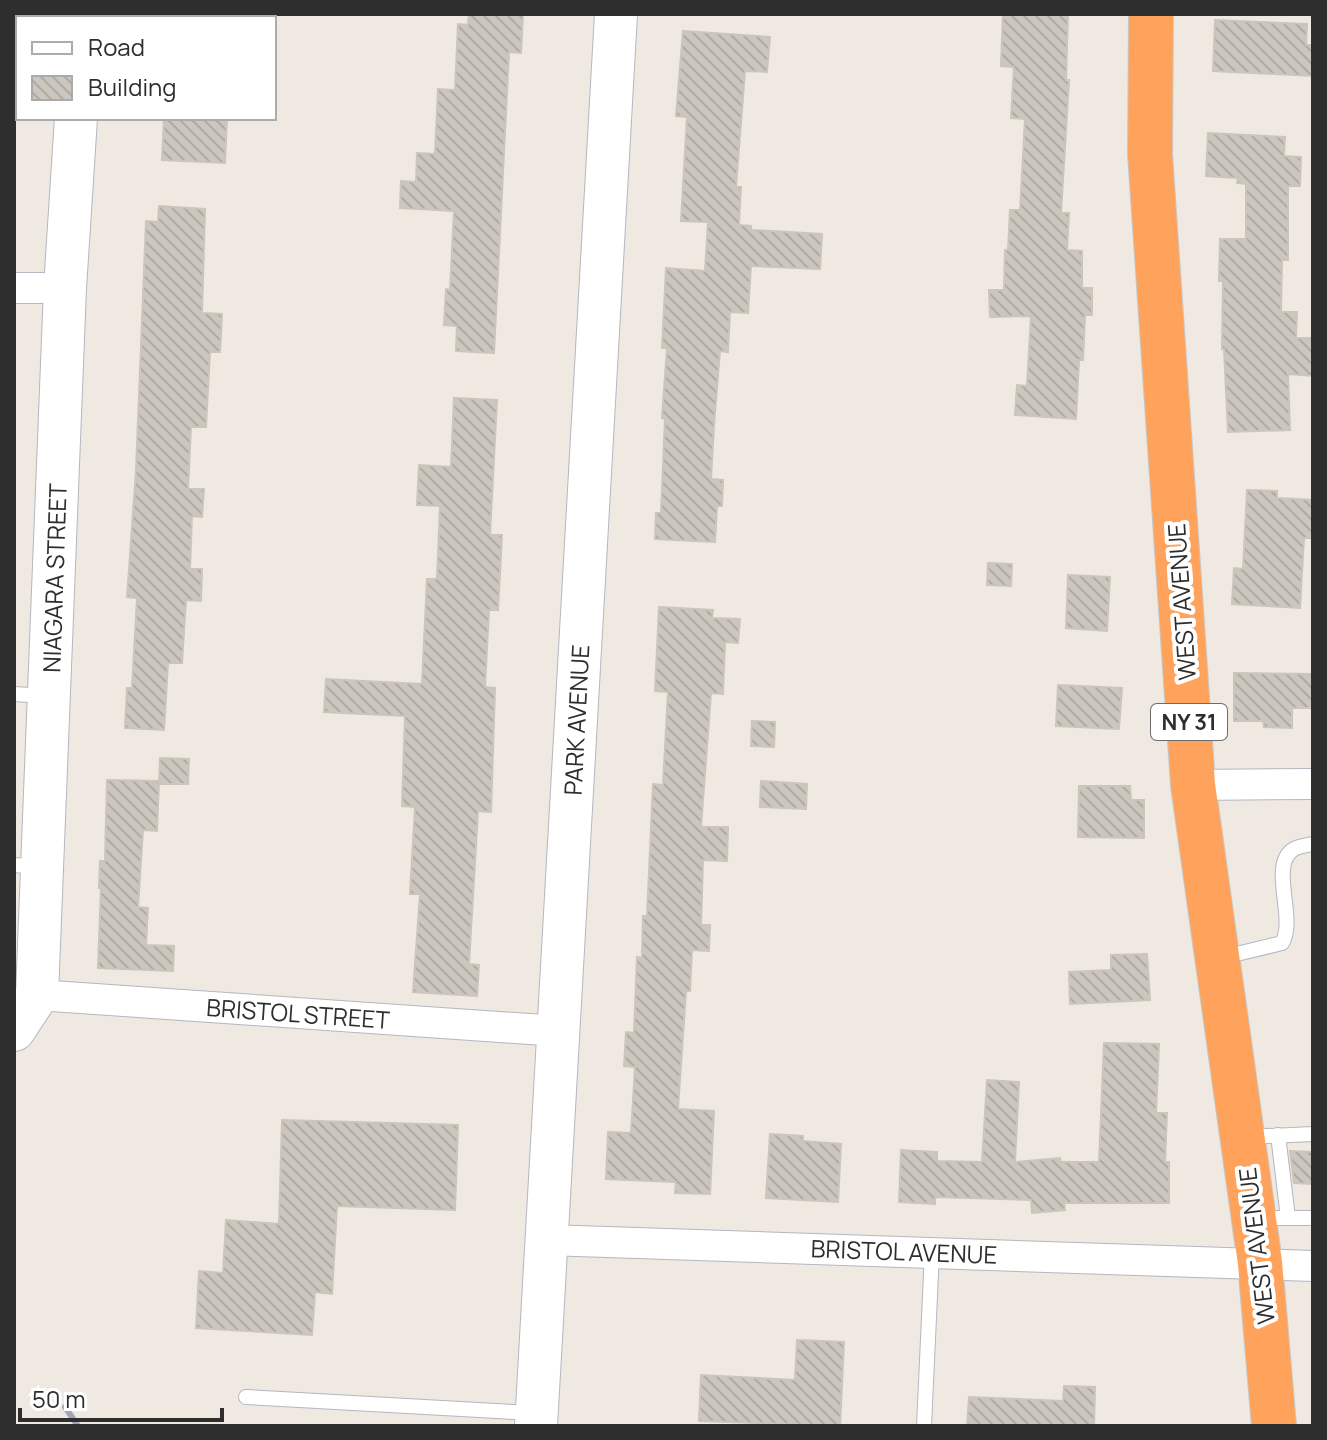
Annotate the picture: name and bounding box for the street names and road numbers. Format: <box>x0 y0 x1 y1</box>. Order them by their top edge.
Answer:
street label: NIAGARA STREET <box>34 482 74 673</box>
street label: WEST AVENUE <box>1159 522 1203 682</box>
street label: PARK AVENUE <box>556 644 596 796</box>
road number: NY 31 <box>1151 704 1227 740</box>
street label: BRISTOL STREET <box>205 990 391 1036</box>
street label: WEST AVENUE <box>1230 1166 1282 1326</box>
street label: BRISTOL AVENUE <box>810 1231 998 1271</box>

